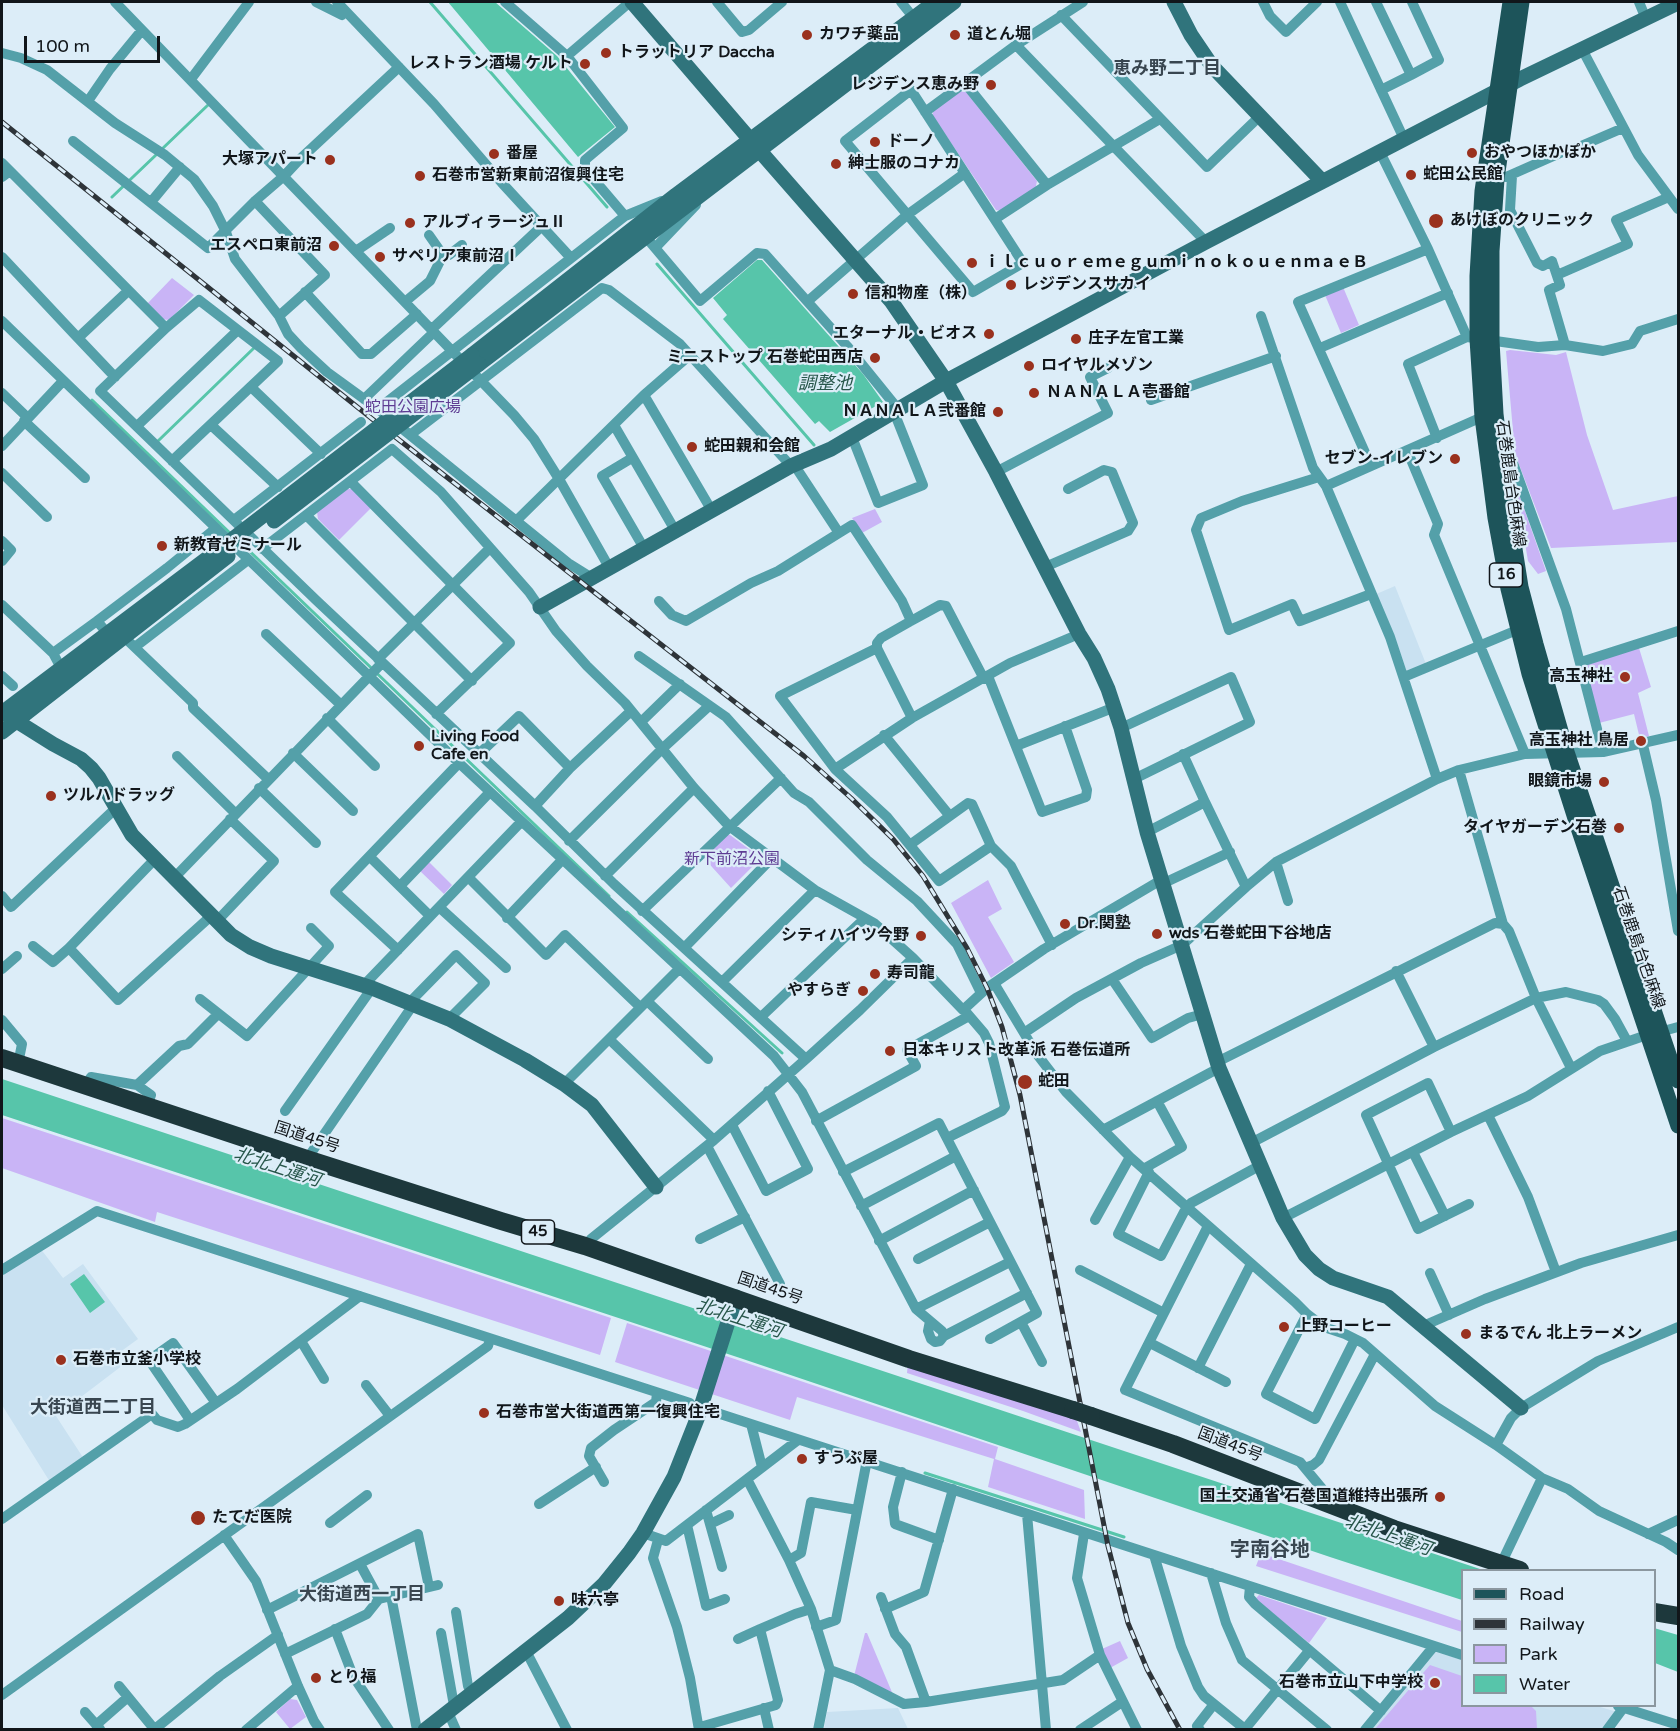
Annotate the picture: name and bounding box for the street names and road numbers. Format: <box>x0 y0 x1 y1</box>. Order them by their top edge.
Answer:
street label: 石巻鹿島台色麻線 <box>1492 419 1528 549</box>
road number: 16 <box>1490 563 1522 587</box>
street label: 石巻鹿島台色麻線 <box>1608 884 1668 1012</box>
street label: 国道45号 <box>272 1118 342 1158</box>
road number: 45 <box>522 1220 554 1244</box>
street label: 国道45号 <box>735 1269 805 1309</box>
street label: 国道45号 <box>1195 1424 1265 1466</box>

